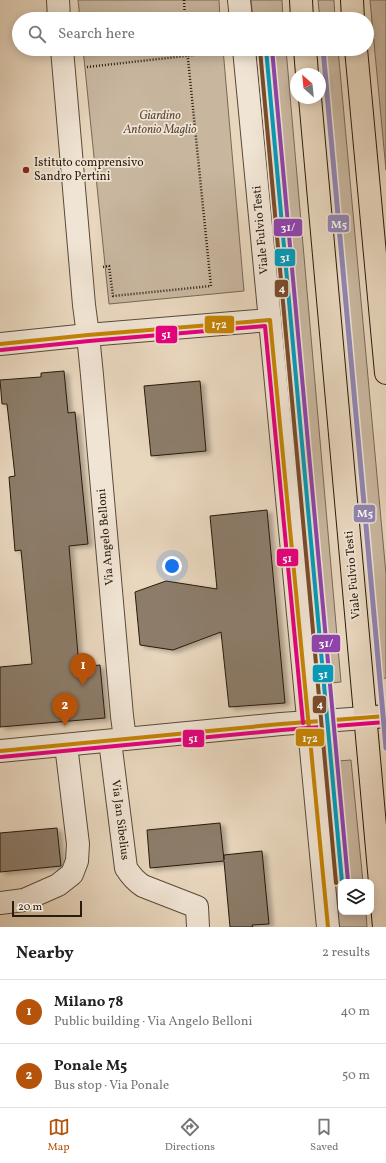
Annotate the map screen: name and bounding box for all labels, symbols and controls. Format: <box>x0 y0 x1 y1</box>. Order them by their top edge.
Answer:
search box <box>12 12 374 56</box>
icon: search <box>26 23 48 45</box>
text: Search here <box>58 24 135 45</box>
north arrow <box>290 68 326 104</box>
park label: Giardino Antonio Maglio <box>122 108 197 138</box>
place label: Istituto comprensivo Sandro Pertini <box>34 155 144 185</box>
marker: Istituto comprensivo Sandro Pertini <box>21 165 31 175</box>
street label: Viale Fulvio Testi <box>249 185 273 275</box>
line badge: M5 <box>327 214 350 233</box>
line badge: 31/ <box>273 218 303 237</box>
text: M5 <box>331 218 347 233</box>
text: 31/ <box>281 221 295 236</box>
line badge: 31 <box>274 248 296 267</box>
text: 31 <box>280 251 290 266</box>
line badge: 4 <box>274 279 289 298</box>
text: 4 <box>279 282 286 297</box>
line badge: 172 <box>204 315 235 334</box>
text: 172 <box>211 318 227 333</box>
line badge: 51 <box>155 325 178 344</box>
text: 51 <box>161 328 171 343</box>
street label: Via Angelo Belloni <box>94 488 118 586</box>
line badge: M5 <box>353 504 376 523</box>
text: M5 <box>357 507 373 522</box>
street label: Viale Fulvio Testi <box>341 530 365 620</box>
line badge: 51 <box>276 548 299 567</box>
text: 51 <box>282 552 292 567</box>
your location <box>162 556 182 576</box>
line badge: 31/ <box>311 634 341 653</box>
text: 31/ <box>319 637 333 652</box>
pin: 1 <box>70 653 96 686</box>
line badge: 31 <box>312 664 334 683</box>
text: 31 <box>318 668 328 683</box>
pin: 2 <box>52 693 78 726</box>
line badge: 4 <box>312 695 327 714</box>
text: 4 <box>317 698 324 713</box>
line badge: 172 <box>295 728 325 747</box>
line badge: 51 <box>182 729 205 748</box>
text: 51 <box>188 732 198 747</box>
text: 172 <box>302 732 318 747</box>
street label: Via Jan Sibelius <box>107 779 133 861</box>
map controls <box>338 879 374 915</box>
button: layers <box>338 879 374 915</box>
scale bar <box>12 899 82 918</box>
text: 20 m <box>18 900 42 915</box>
text: Nearby <box>16 942 74 965</box>
text: 2 results <box>322 944 370 962</box>
text: Milano 78 <box>54 992 123 1013</box>
text: 1 <box>26 1003 32 1021</box>
text: 40 m <box>341 1003 370 1021</box>
text: Public building · Via Angelo Belloni <box>54 1013 252 1031</box>
text: Ponale M5 <box>54 1056 127 1077</box>
text: 2 <box>26 1067 32 1085</box>
text: 50 m <box>342 1067 370 1085</box>
text: Bus stop · Via Ponale <box>54 1077 169 1095</box>
tab: Map <box>48 1116 70 1155</box>
tab: Directions <box>165 1116 215 1155</box>
tab: Saved <box>310 1116 338 1155</box>

